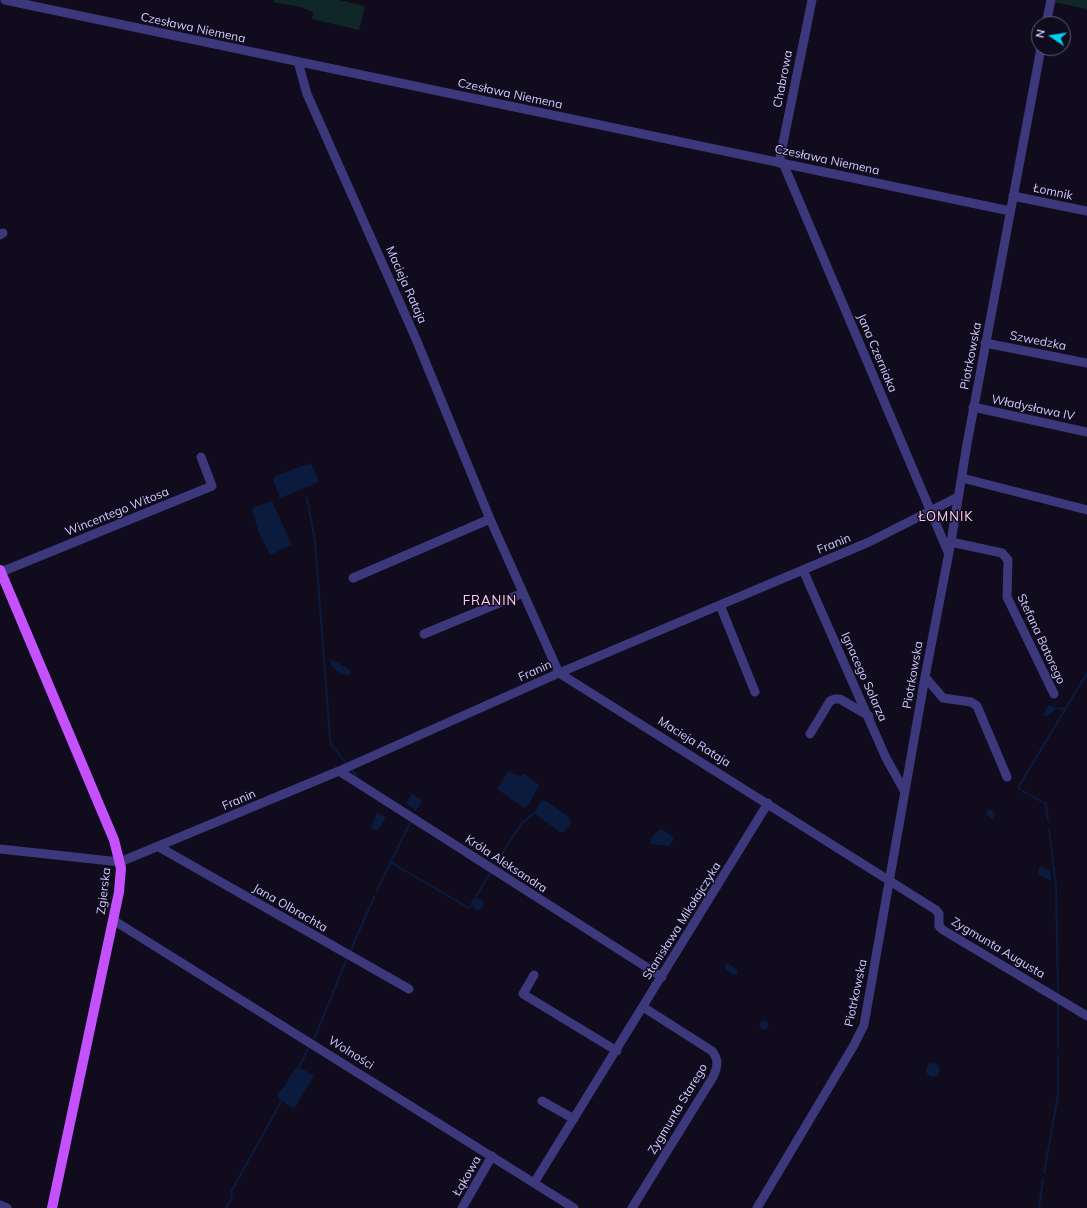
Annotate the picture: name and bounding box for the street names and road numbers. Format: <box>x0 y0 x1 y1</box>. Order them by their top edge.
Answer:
street label: Czesława Niemena <box>139 10 247 46</box>
street label: Chabrowa <box>770 49 796 109</box>
street label: Czesława Niemena <box>456 76 564 112</box>
street label: Czesława Niemena <box>773 142 881 178</box>
street label: Łomnik <box>1032 181 1074 203</box>
street label: Macieja Rataja <box>383 244 429 326</box>
street label: Jana Czerniaka <box>854 312 900 394</box>
street label: Piotrkowska <box>957 321 985 391</box>
street label: Szwedzka <box>1009 328 1067 354</box>
street label: Władysława IV <box>990 392 1076 424</box>
street label: Wincentego Witosa <box>63 485 171 539</box>
street label: Franin <box>815 531 853 557</box>
street label: Stefana Batorego <box>1014 592 1068 686</box>
street label: Ignacego Solarza <box>838 630 890 724</box>
street label: Piotrkowska <box>900 640 926 710</box>
street label: Franin <box>516 657 554 685</box>
street label: Macieja Rataja <box>655 714 733 770</box>
street label: Franin <box>220 787 258 813</box>
street label: Króla Aleksandra <box>462 832 550 896</box>
street label: Stanisława Mikołajczyka <box>640 859 724 983</box>
street label: Zgierska <box>94 867 114 915</box>
street label: Jana Olbrachta <box>250 881 330 935</box>
street label: Zygmunta Augusta <box>949 914 1047 982</box>
street label: Piotrkowska <box>842 958 870 1028</box>
street label: Wolności <box>326 1033 376 1073</box>
street label: Zygmunta Starego <box>645 1061 711 1157</box>
street label: Łąkowa <box>450 1153 484 1199</box>

